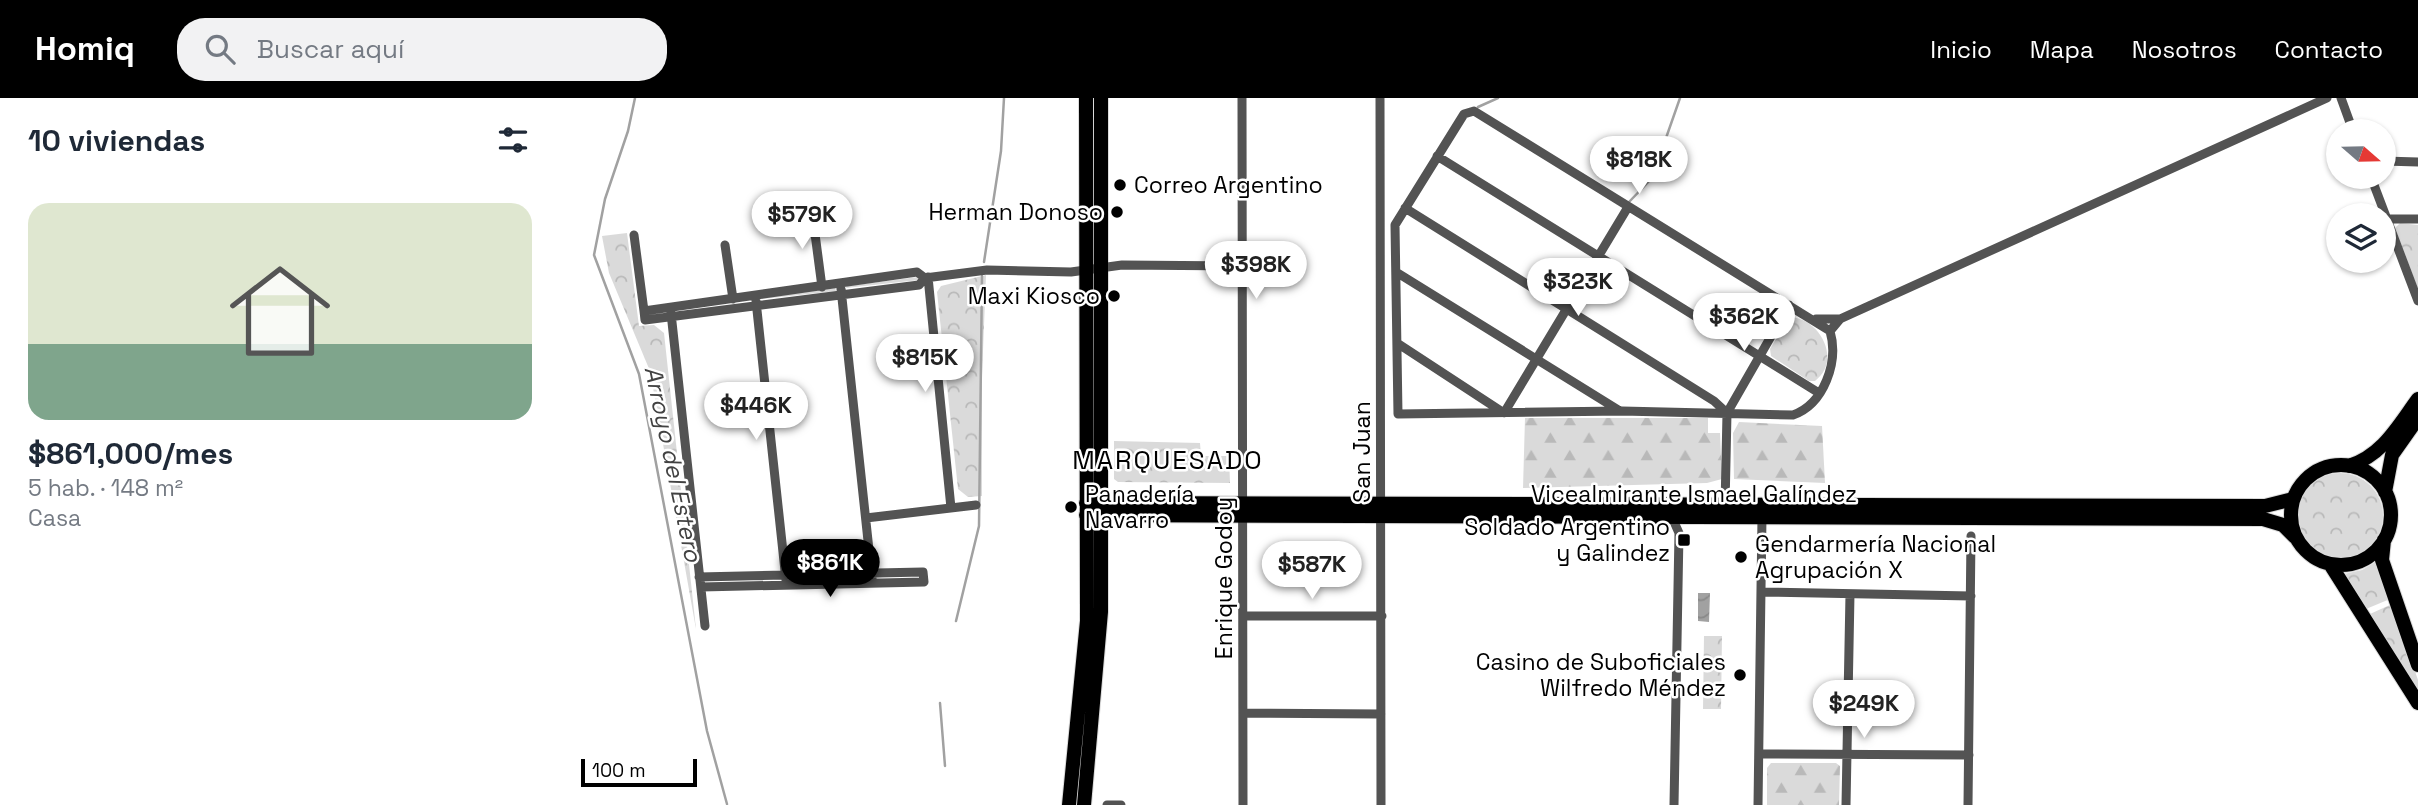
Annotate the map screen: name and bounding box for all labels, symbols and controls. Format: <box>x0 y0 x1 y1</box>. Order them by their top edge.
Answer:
search box <box>177 18 667 81</box>
text: Homiq <box>35 28 135 70</box>
icon: search <box>201 30 239 68</box>
text: Buscar aquí <box>257 32 404 66</box>
text: Inicio <box>1930 34 1992 65</box>
text: Mapa <box>2030 34 2094 65</box>
text: Nosotros <box>2132 34 2237 65</box>
text: Contacto <box>2275 34 2383 65</box>
north arrow <box>2326 119 2396 189</box>
map controls <box>2326 119 2396 273</box>
text: 10 viviendas <box>28 121 205 160</box>
icon: filters <box>494 121 532 159</box>
pin: $818K <box>1590 136 1688 196</box>
text: $818K <box>1606 144 1672 174</box>
place label: Correo Argentino <box>1134 170 1323 200</box>
marker: Correo Argentino <box>1112 177 1128 193</box>
pin: $579K <box>753 192 851 251</box>
place label: Herman Donoso <box>928 197 1103 227</box>
text: $579K <box>768 199 836 229</box>
button: layers <box>2326 203 2396 273</box>
marker: Herman Donoso <box>1109 204 1125 220</box>
pin: $398K <box>1207 242 1305 301</box>
icon: home <box>217 248 343 374</box>
text: $398K <box>1221 249 1291 279</box>
pin: $323K <box>1529 258 1627 318</box>
text: $323K <box>1543 266 1613 296</box>
place label: Maxi Kiosco <box>968 281 1100 311</box>
marker: Maxi Kiosco <box>1106 288 1122 304</box>
pin: $362K <box>1695 294 1793 353</box>
text: $362K <box>1709 301 1779 331</box>
pin: $815K <box>876 334 974 394</box>
text: $815K <box>892 342 958 372</box>
water label: Arroyo del Estero <box>638 363 710 566</box>
pin: $446K <box>707 382 805 442</box>
text: $446K <box>720 390 792 420</box>
street label: San Juan <box>1347 401 1377 503</box>
text: $861,000/mes <box>28 434 233 473</box>
district label: MARQUESADO <box>1072 443 1264 477</box>
text: 5 hab. · 148 m² <box>28 473 183 503</box>
place label: Panadería Navarro <box>1085 479 1195 535</box>
street label: Vicealmirante Ismael Galíndez <box>1531 479 1857 509</box>
street label: Enrique Godoy <box>1209 497 1239 659</box>
marker: Panadería Navarro <box>1063 499 1079 515</box>
text: Casa <box>28 503 81 533</box>
place label: Soldado Argentino y Galindez <box>1464 512 1670 568</box>
place label: Gendarmería Nacional Agrupación X <box>1755 529 1996 585</box>
marker: Soldado Argentino y Galindez <box>1676 532 1692 548</box>
pin: $861K <box>781 540 879 599</box>
pin: $587K <box>1263 542 1361 601</box>
text: $861K <box>797 547 863 577</box>
text: $587K <box>1278 549 1346 579</box>
marker: Gendarmería Nacional Agrupación X <box>1733 549 1749 565</box>
place label: Casino de Suboficiales Wilfredo Méndez <box>1476 647 1726 703</box>
marker: Casino de Suboficiales Wilfredo Méndez <box>1732 667 1748 683</box>
pin: $249K <box>1815 680 1913 740</box>
text: $249K <box>1829 688 1899 718</box>
scale bar <box>581 756 696 788</box>
text: 100 m <box>592 758 646 783</box>

